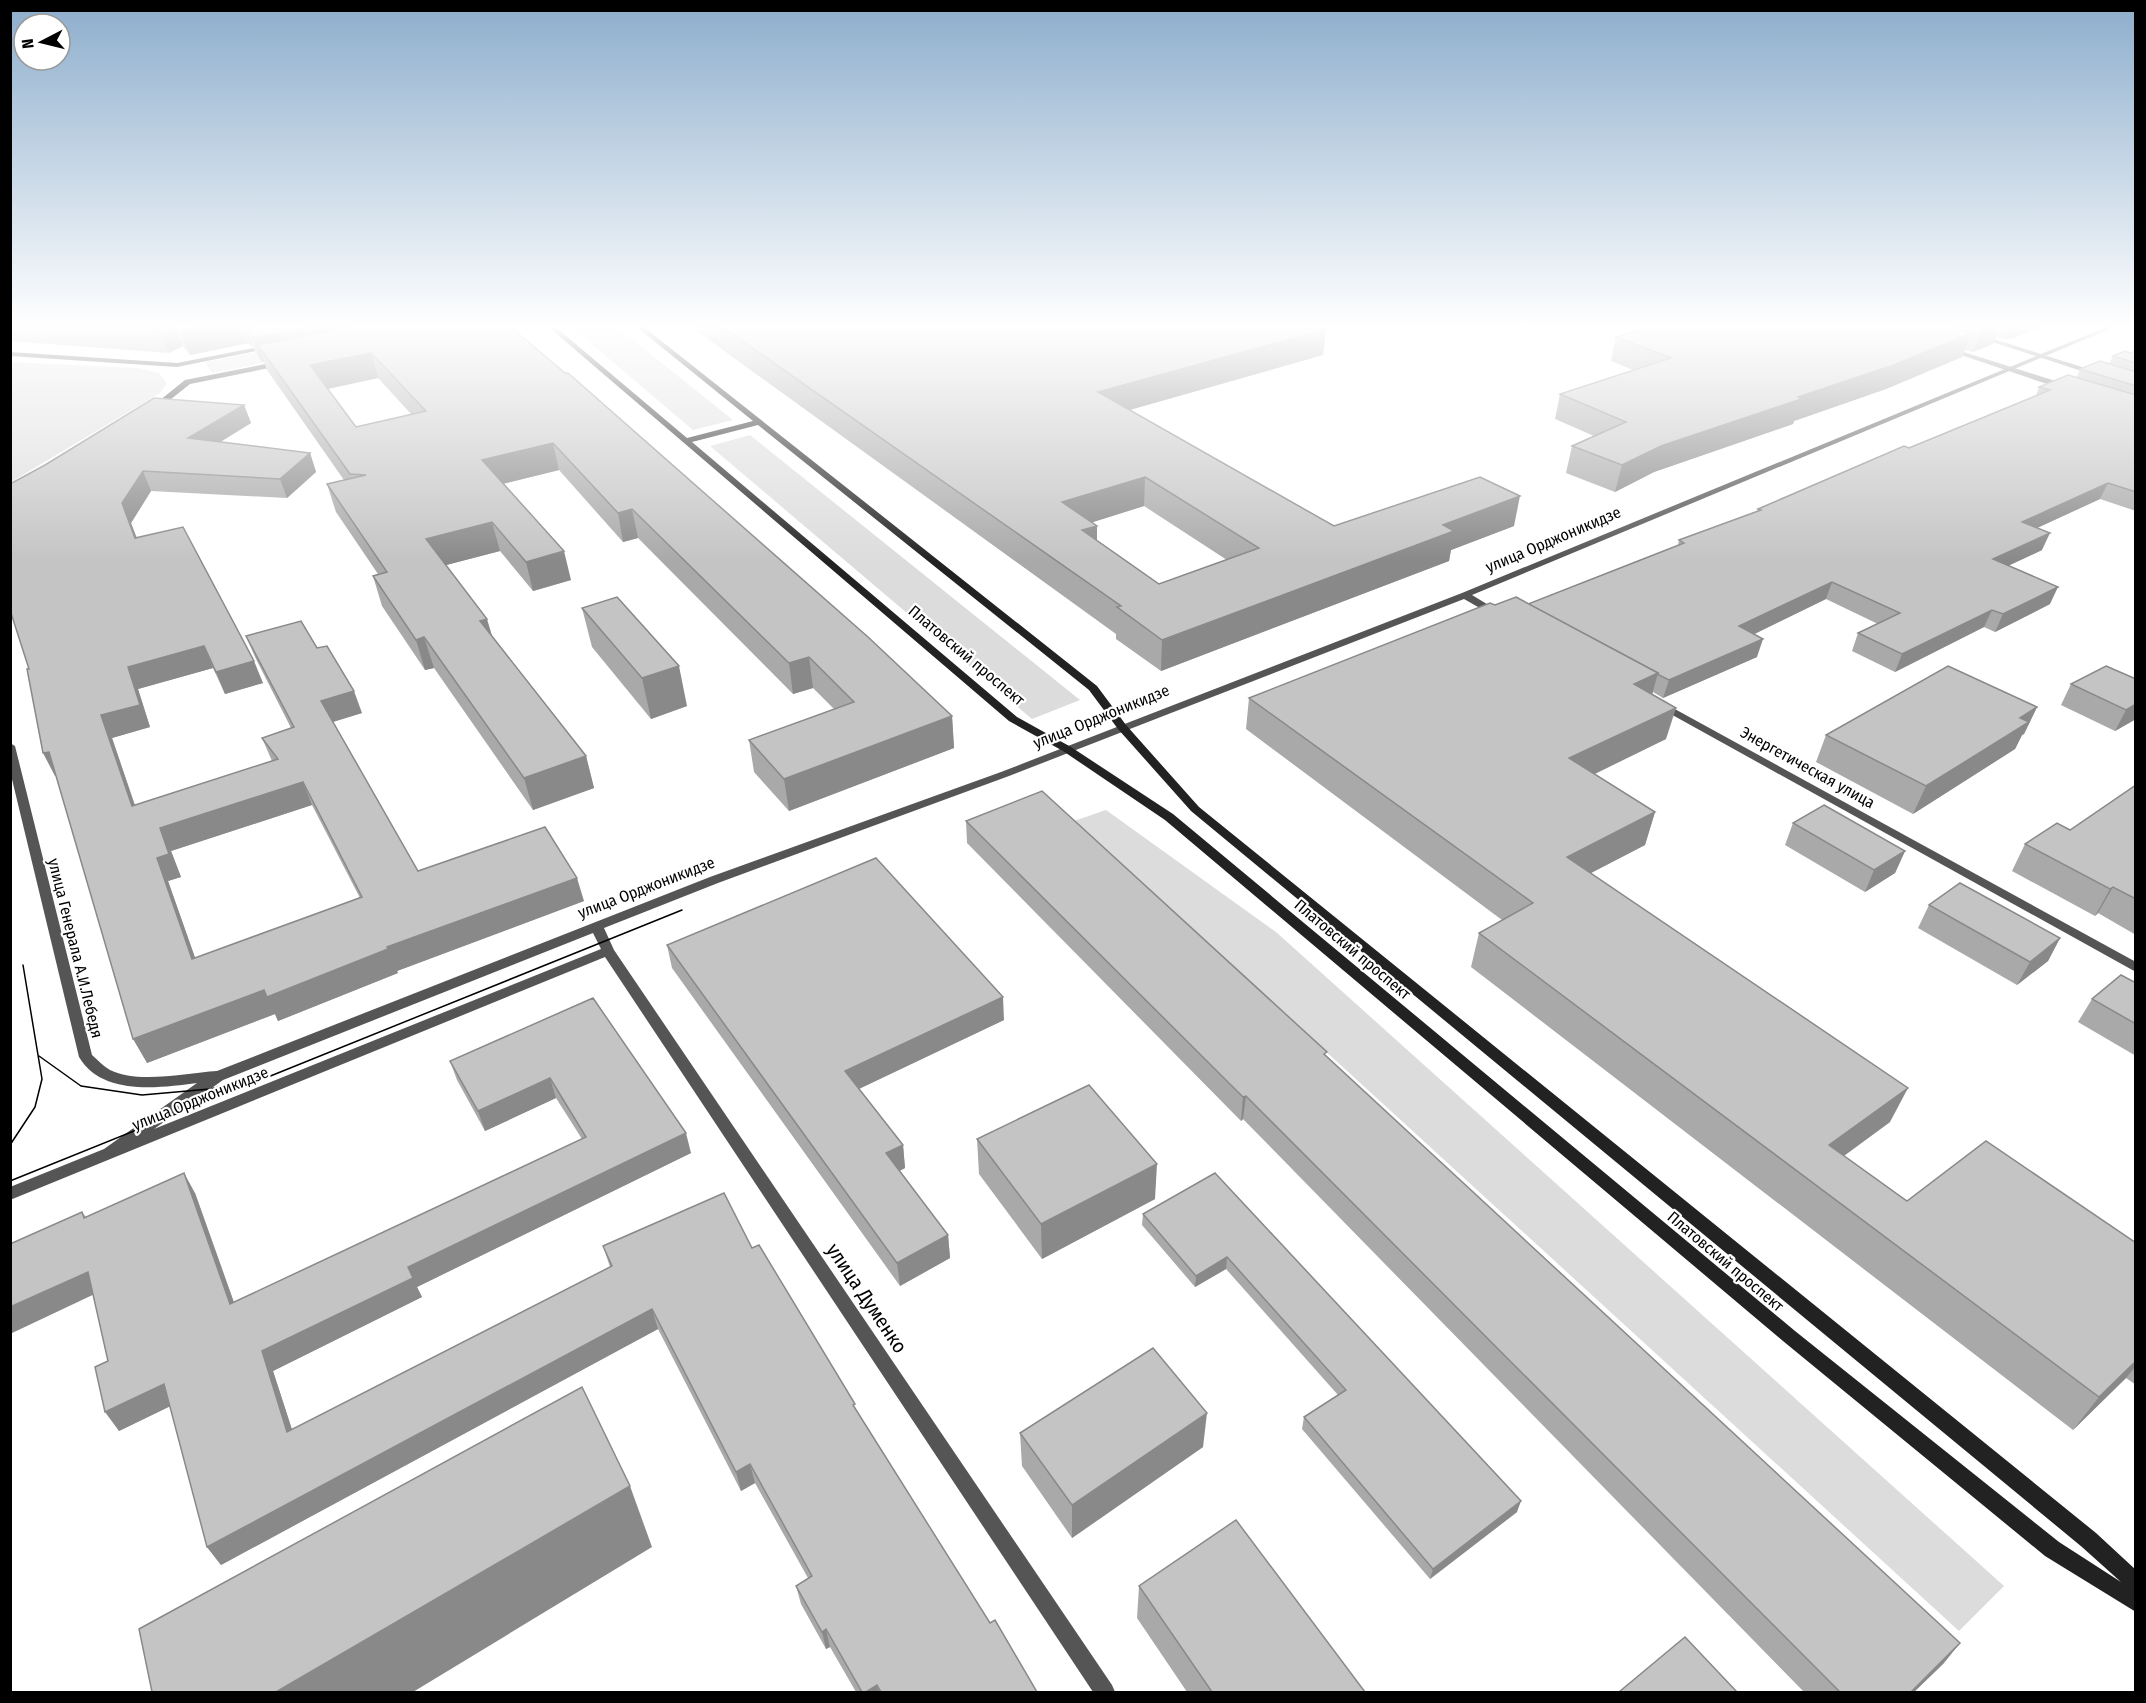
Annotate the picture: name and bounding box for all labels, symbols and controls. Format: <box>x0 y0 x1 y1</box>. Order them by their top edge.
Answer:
north arrow <box>12 12 72 72</box>
text: N <box>18 38 38 50</box>
street label: улица Орджоникидзе <box>1483 502 1624 577</box>
street label: Платовский проспект <box>905 601 1029 710</box>
street label: улица Орджоникидзе <box>1030 680 1172 752</box>
street label: Энергетическая улица <box>1737 723 1878 812</box>
street label: улица Орджоникидзе <box>575 853 717 922</box>
street label: улица Генерала А.И.Лебедя <box>44 856 107 1040</box>
street label: Платовский проспект <box>1291 895 1415 1004</box>
street label: улица Орджоникидзе <box>129 1062 271 1134</box>
street label: Платовский проспект <box>1664 1207 1788 1316</box>
street label: улица Думенко <box>822 1239 912 1357</box>

